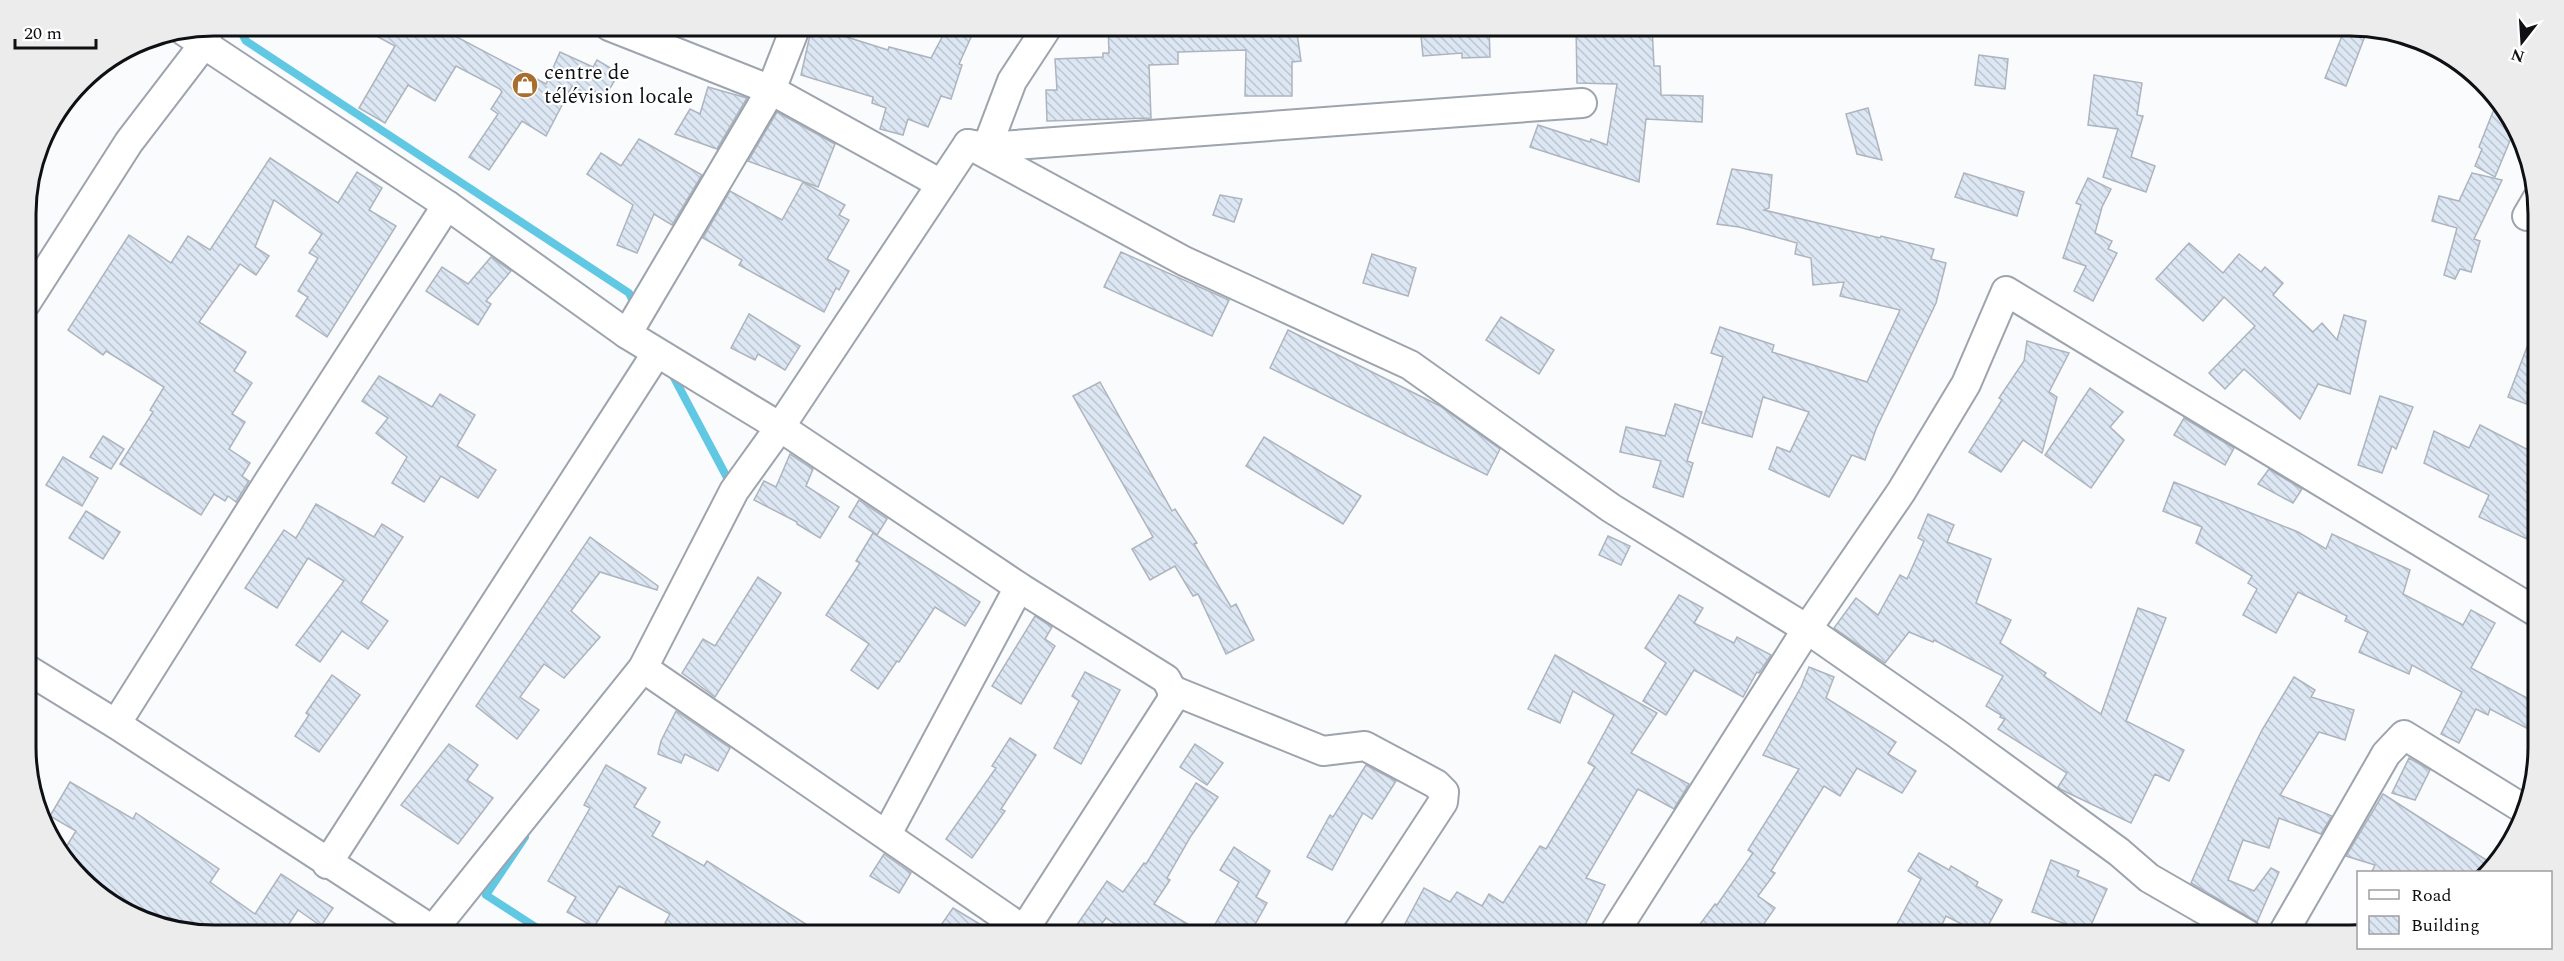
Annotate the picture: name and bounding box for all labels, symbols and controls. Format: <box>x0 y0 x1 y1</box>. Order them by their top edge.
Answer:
scale bar <box>15 12 96 50</box>
north arrow <box>2492 12 2552 72</box>
text: 20 m <box>24 20 62 47</box>
text: N <box>2508 42 2528 69</box>
place label: centre de télévision locale <box>544 57 693 113</box>
shop icon: centre de télévision locale <box>510 70 540 100</box>
legend <box>2357 871 2552 949</box>
text: Road <box>2411 882 2452 909</box>
text: Building <box>2411 912 2480 939</box>

